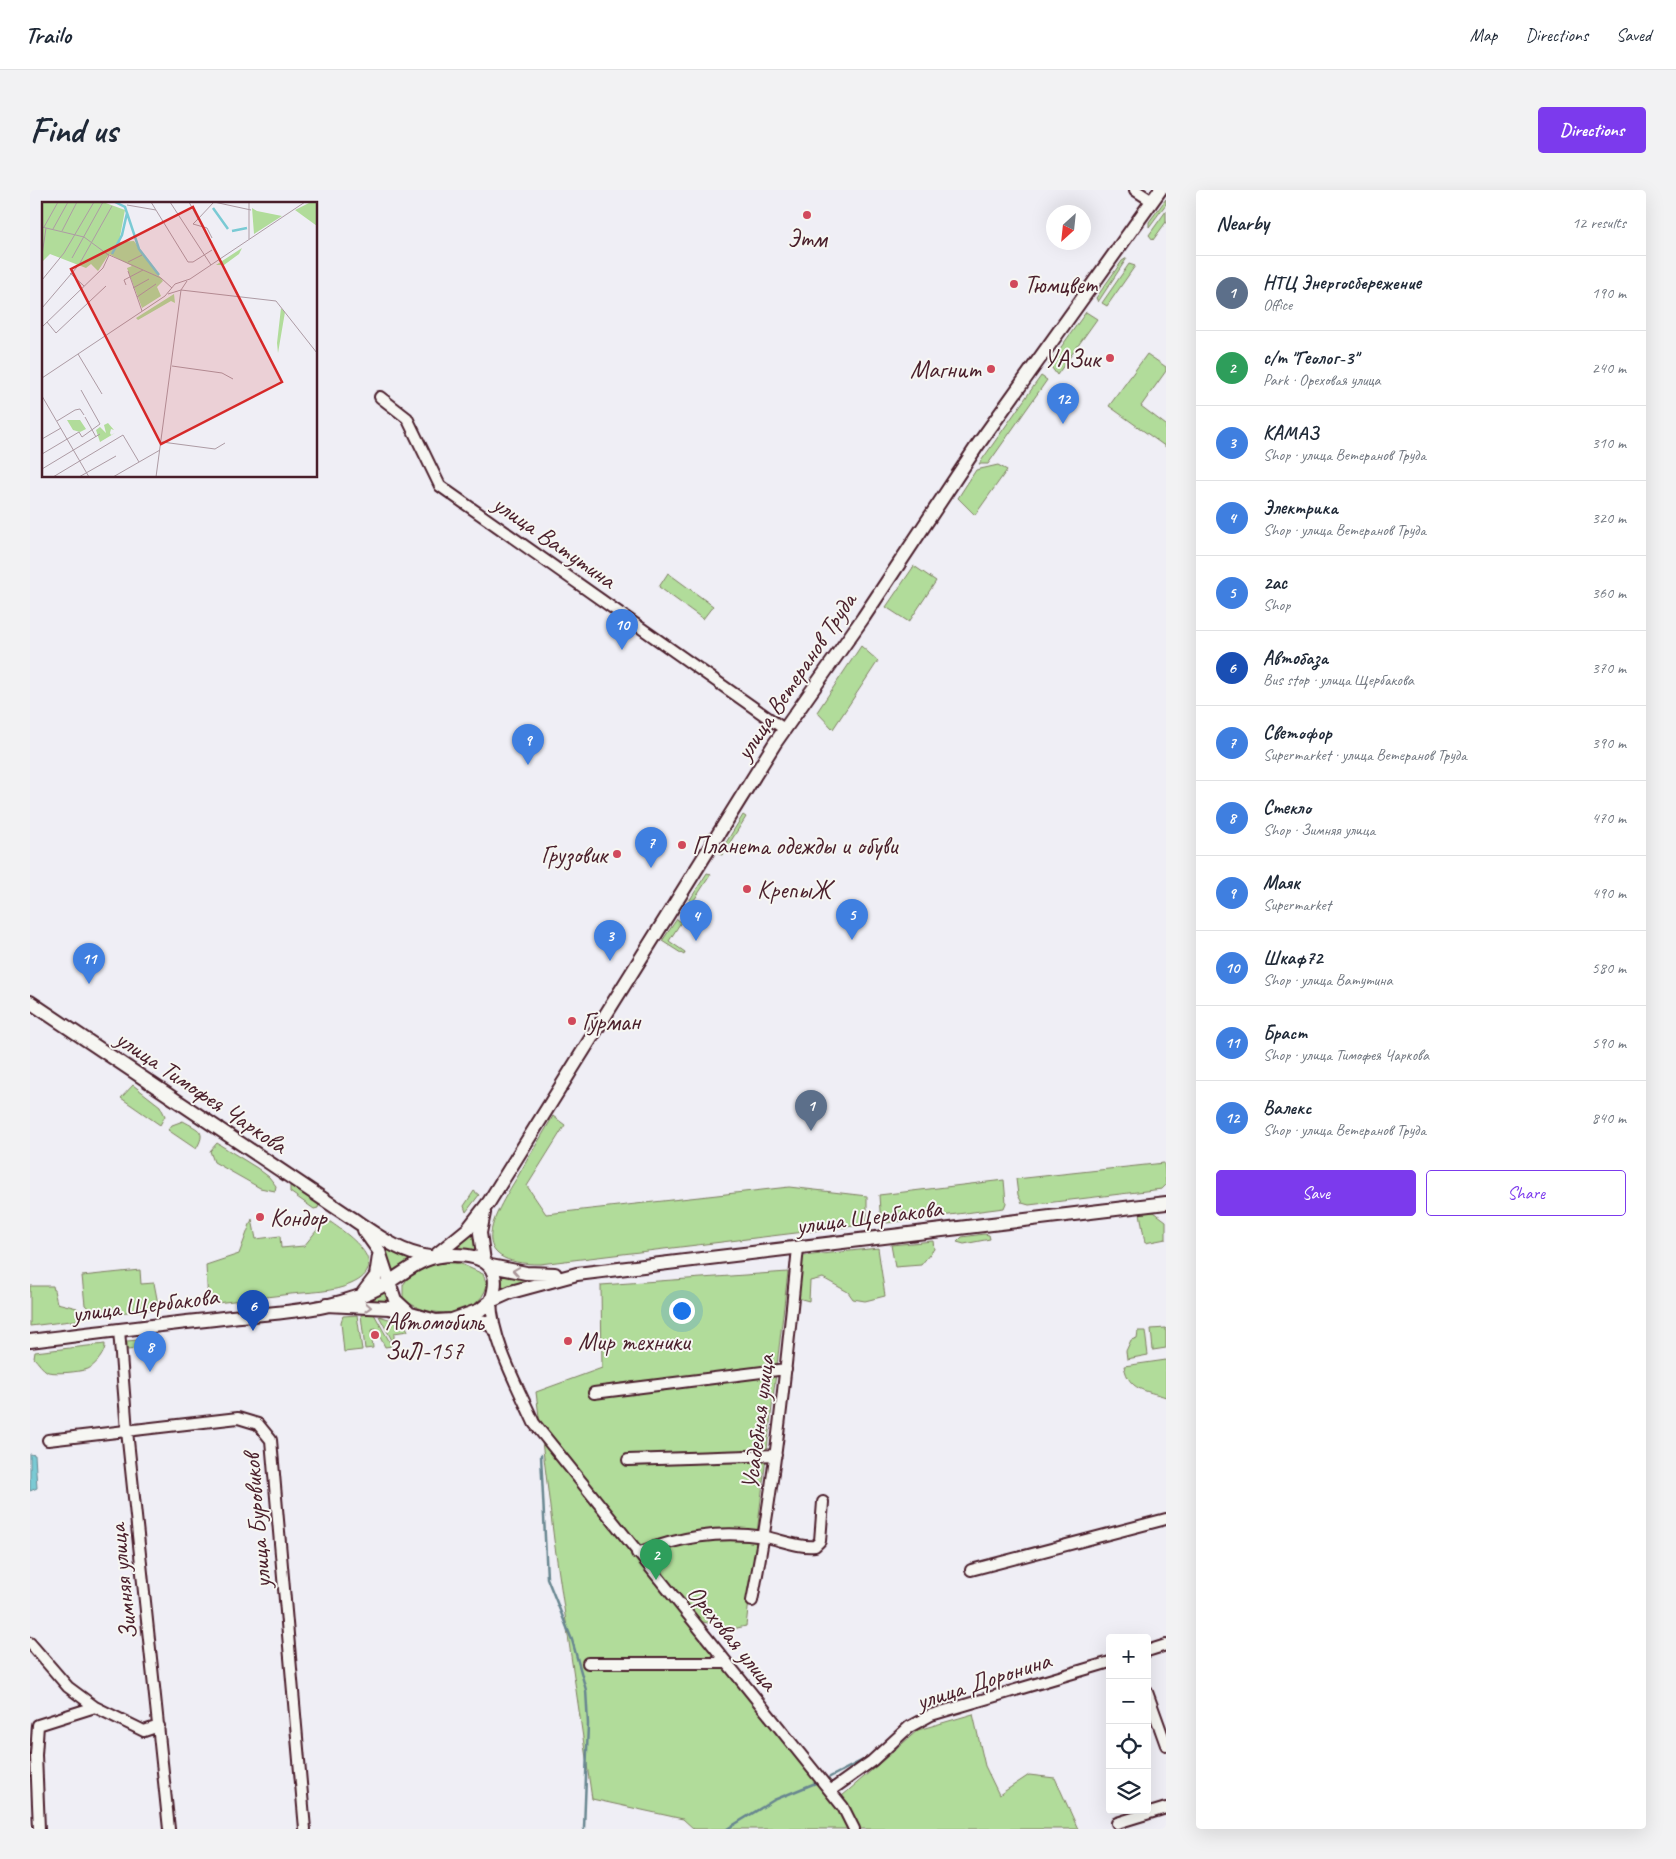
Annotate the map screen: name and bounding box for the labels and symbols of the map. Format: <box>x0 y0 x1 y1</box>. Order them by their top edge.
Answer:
inset map <box>42 202 318 478</box>
north arrow <box>1046 205 1091 250</box>
marker: Этм <box>801 209 813 221</box>
place label: Этм <box>787 223 829 255</box>
place label: Тюмцвет <box>1024 269 1099 301</box>
marker: Тюмцвет <box>1008 278 1020 290</box>
place label: УАЗик <box>1044 343 1103 375</box>
marker: УАЗик <box>1104 352 1116 364</box>
place label: Магнит <box>910 354 982 386</box>
marker: Магнит <box>985 363 997 375</box>
pin: 12 <box>1047 383 1079 424</box>
street label: улица Ватутина <box>485 487 624 597</box>
street label: улица Ветеранов Труда <box>727 585 865 768</box>
pin: 10 <box>606 609 638 650</box>
pin: 9 <box>512 724 544 765</box>
pin: 7 <box>635 827 667 868</box>
place label: Планета одежды и обуви <box>692 830 899 862</box>
place label: Грузовик <box>541 839 610 871</box>
marker: Планета одежды и обуви <box>676 839 688 851</box>
marker: Грузовик <box>611 848 623 860</box>
place label: КрепыЖ <box>757 874 836 906</box>
marker: КрепыЖ <box>741 883 753 895</box>
pin: 5 <box>836 899 868 940</box>
pin: 4 <box>680 900 712 941</box>
pin: 3 <box>594 920 626 961</box>
pin: 11 <box>73 943 105 984</box>
place label: Гурман <box>582 1006 642 1038</box>
marker: Гурман <box>566 1015 578 1027</box>
street label: улица Тимофея Чаркова <box>108 1022 295 1162</box>
pin: 1 <box>795 1090 827 1131</box>
street label: улица Щербакова <box>792 1192 946 1242</box>
place label: Кондор <box>270 1202 328 1234</box>
marker: Кондор <box>254 1211 266 1223</box>
one-way arrow <box>512 1267 521 1277</box>
street label: улица Щербакова <box>68 1280 222 1330</box>
pin: 6 <box>237 1290 269 1331</box>
your location <box>669 1298 695 1324</box>
one-way arrow <box>364 1301 372 1312</box>
place label: Автомобиль ЗиЛ-157 <box>385 1306 486 1367</box>
place label: Мир техники <box>578 1326 692 1358</box>
marker: Автомобиль ЗиЛ-157 <box>369 1329 381 1341</box>
pin: 8 <box>134 1331 166 1372</box>
marker: Мир техники <box>562 1335 574 1347</box>
street label: Усадебная улица <box>734 1351 782 1491</box>
street label: улица Буровиков <box>235 1447 279 1591</box>
street label: Зимняя улица <box>101 1520 145 1641</box>
pin: 2 <box>640 1539 672 1580</box>
street label: Ореховая улица <box>680 1578 786 1699</box>
street label: улица Доронина <box>910 1644 1056 1718</box>

